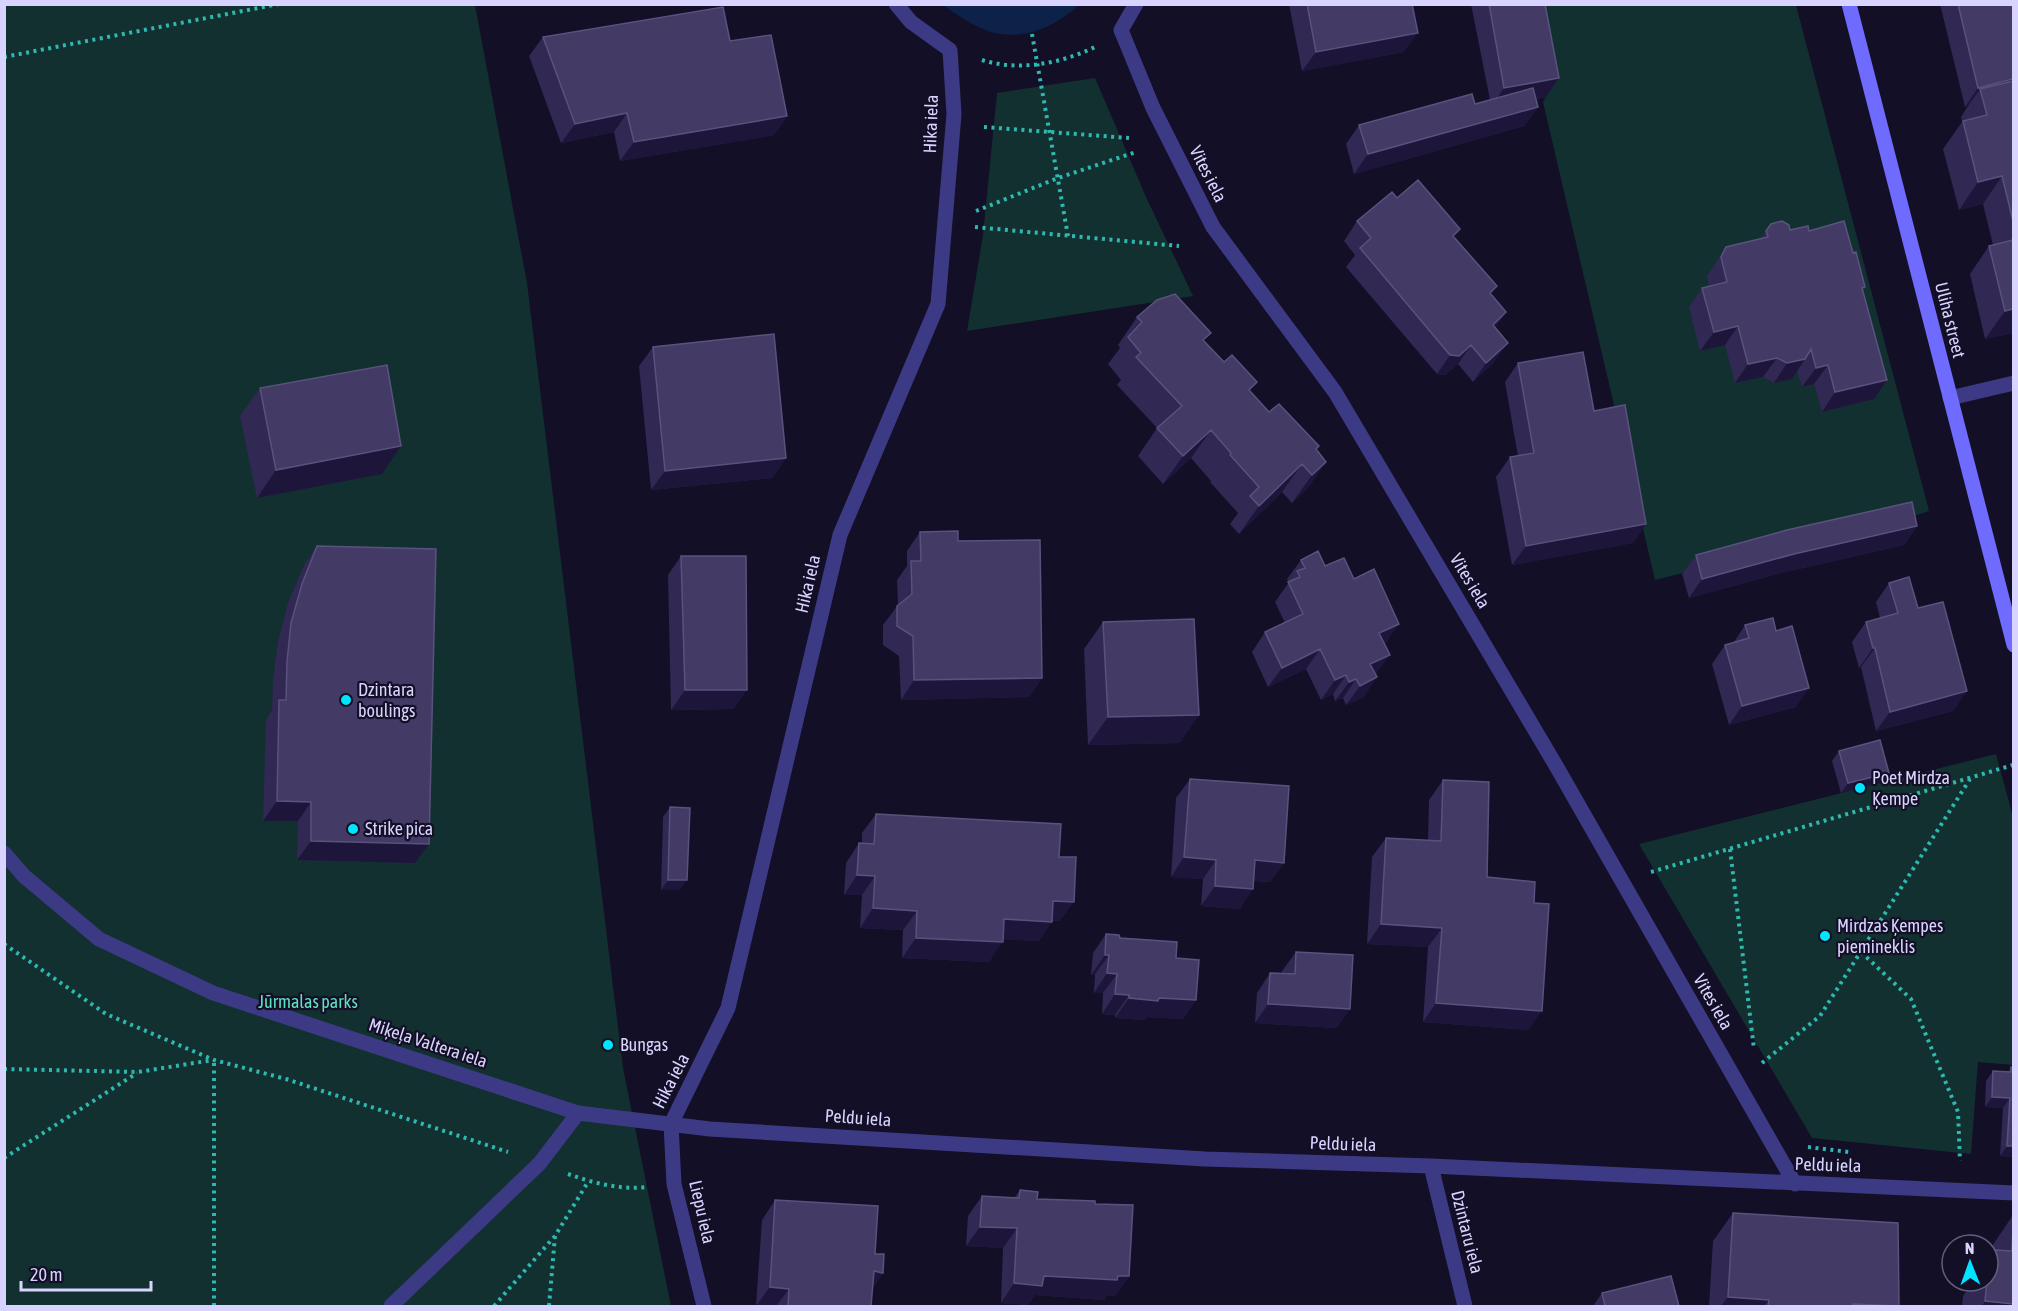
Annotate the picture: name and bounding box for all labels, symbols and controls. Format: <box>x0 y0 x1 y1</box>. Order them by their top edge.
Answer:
street label: Hika iela <box>919 94 942 154</box>
street label: Vites iela <box>1185 142 1232 205</box>
street label: Uliha street <box>1931 280 1970 360</box>
street label: Vites iela <box>1446 549 1495 612</box>
street label: Hika iela <box>791 553 824 615</box>
place label: Dzintara boulings <box>358 679 415 721</box>
marker: Dzintara boulings <box>339 693 353 707</box>
place label: Poet Mirdza Ķempe <box>1872 767 1950 809</box>
marker: Poet Mirdza Ķempe <box>1853 781 1867 795</box>
place label: Strike pica <box>365 818 433 839</box>
marker: Strike pica <box>346 822 360 836</box>
place label: Mirdzas Ķempes piemineklis <box>1837 915 1943 957</box>
marker: Mirdzas Ķempes piemineklis <box>1818 929 1832 943</box>
street label: Vites iela <box>1689 970 1738 1033</box>
park label: Jūrmalas parks <box>258 991 358 1012</box>
street label: Miķeļa Valtera iela <box>366 1013 490 1072</box>
place label: Bungas <box>620 1034 668 1055</box>
marker: Bungas <box>601 1038 615 1052</box>
street label: Hika iela <box>648 1050 693 1112</box>
street label: Peldu iela <box>824 1105 892 1130</box>
street label: Peldu iela <box>1309 1132 1377 1155</box>
street label: Peldu iela <box>1794 1153 1862 1176</box>
street label: Liepu iela <box>685 1178 720 1246</box>
street label: Dzintaru iela <box>1447 1188 1488 1276</box>
north arrow <box>1940 1233 2000 1293</box>
text: N <box>1965 1239 1975 1257</box>
scale bar <box>21 1254 152 1292</box>
text: 20 m <box>30 1264 62 1285</box>

